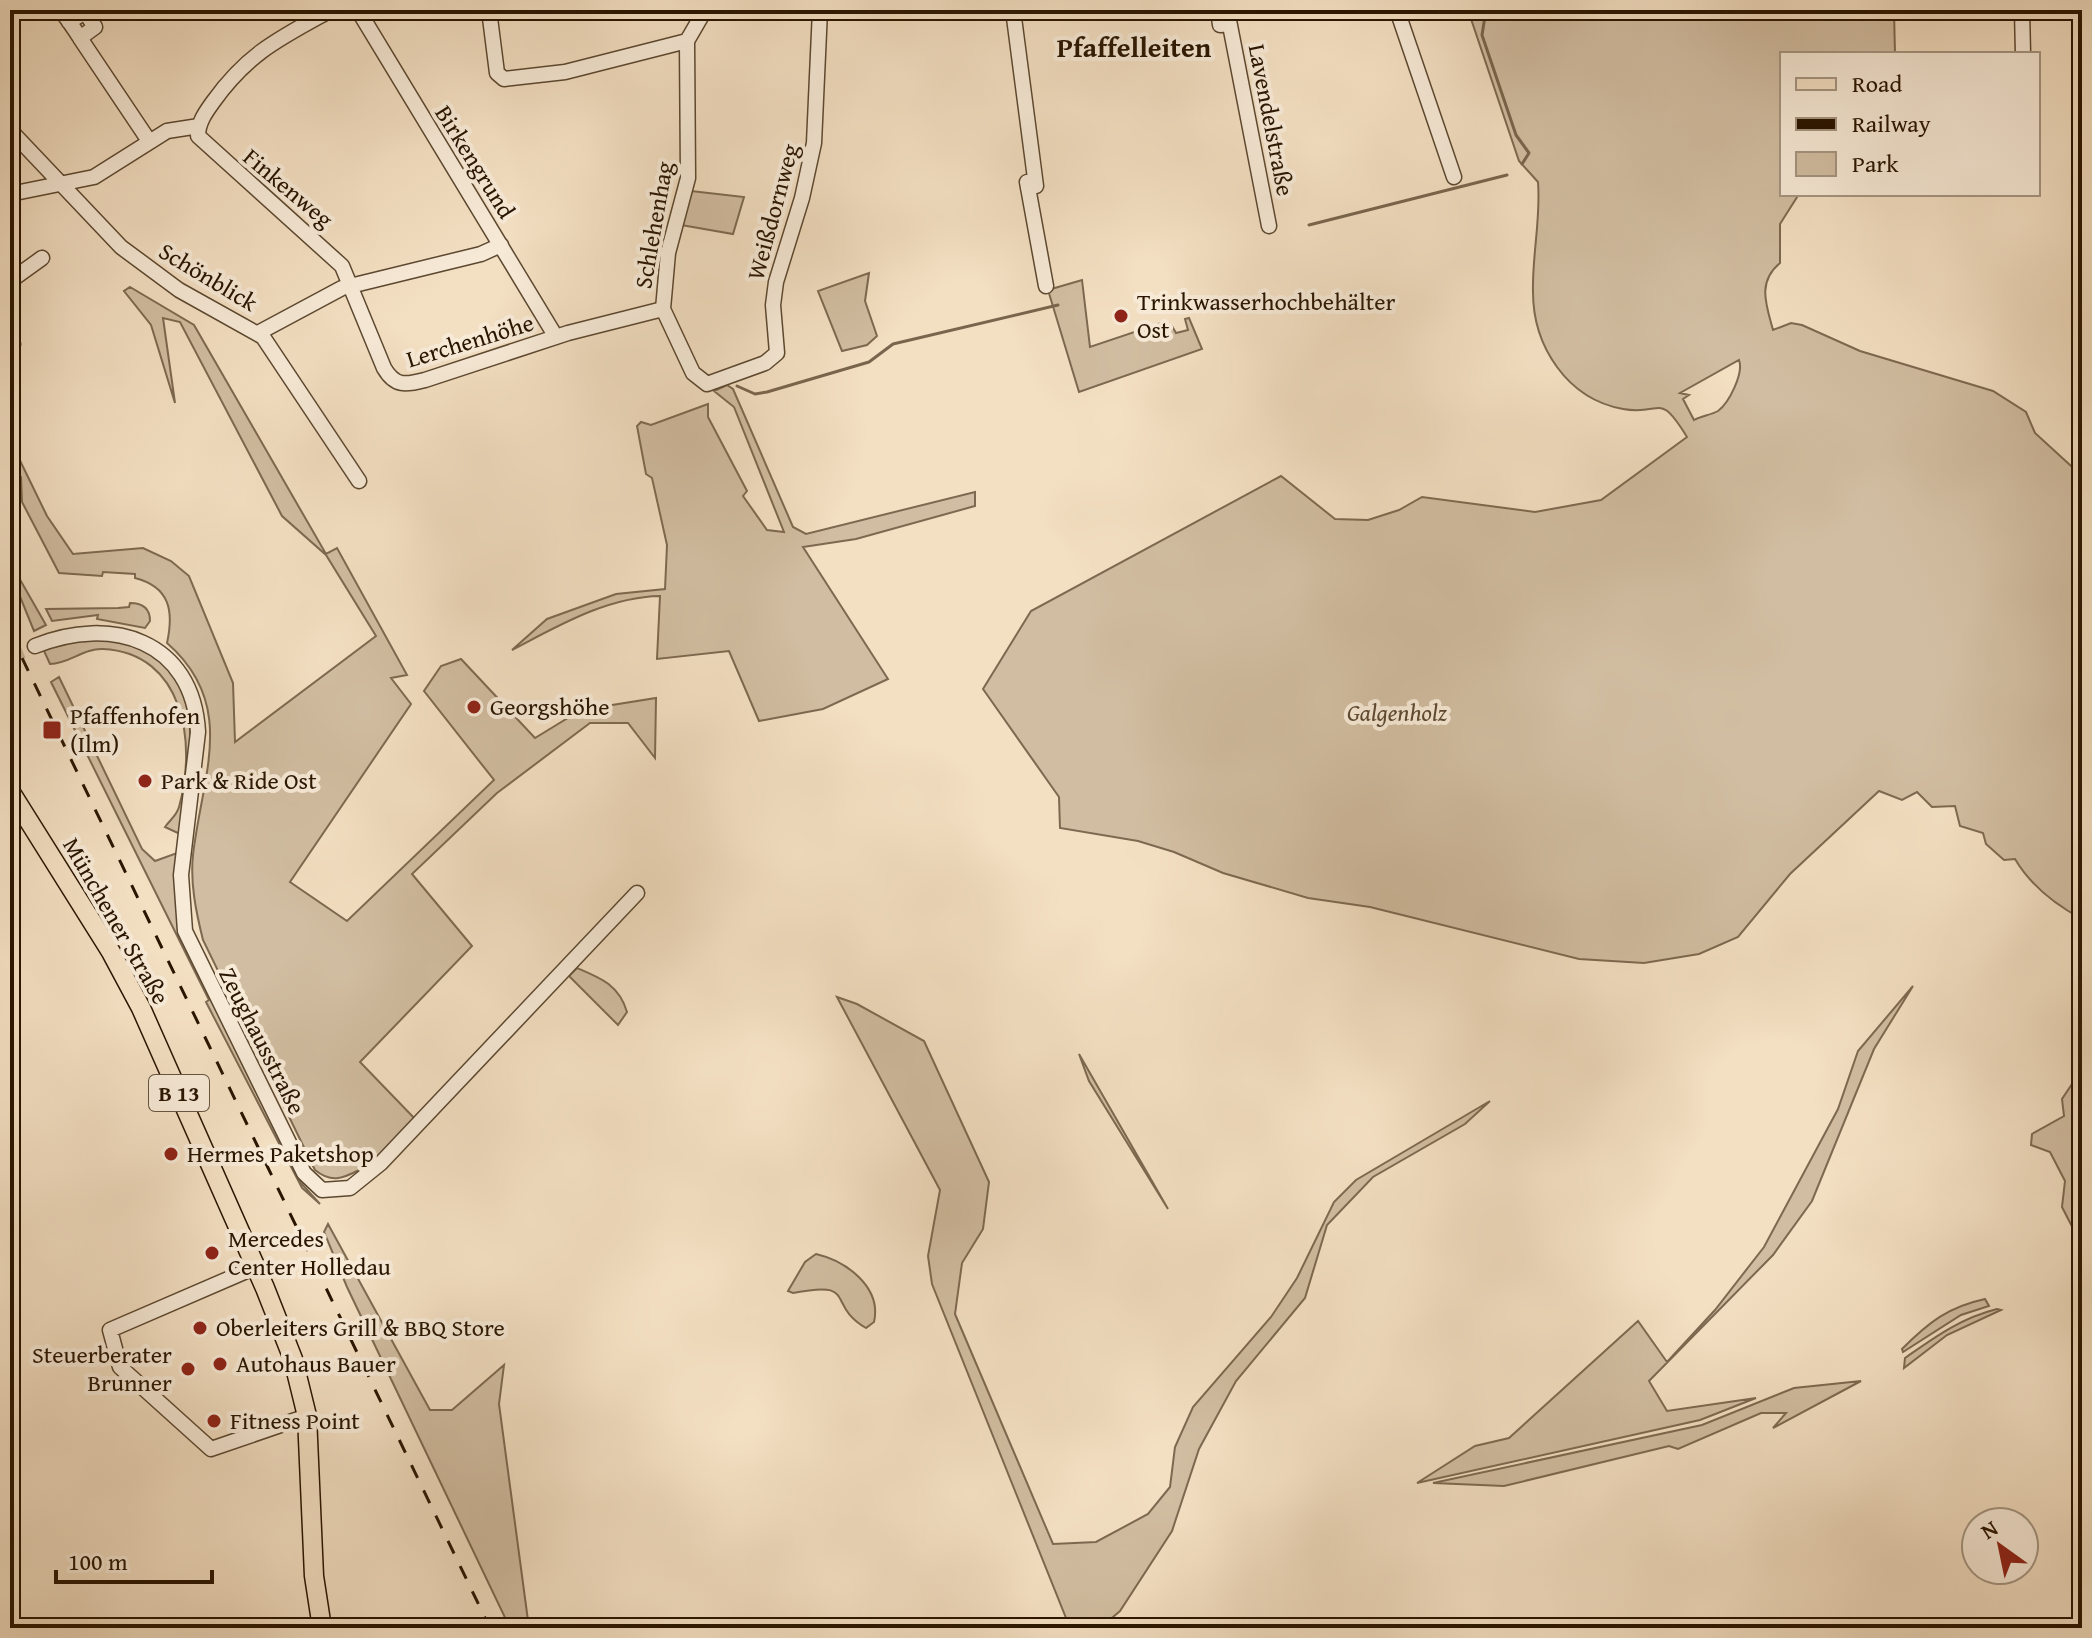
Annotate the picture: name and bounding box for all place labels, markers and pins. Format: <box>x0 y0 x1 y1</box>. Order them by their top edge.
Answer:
place label: Trinkwasserhochbehälter Ost <box>1137 284 1395 347</box>
marker: Trinkwasserhochbehälter Ost <box>1112 307 1130 325</box>
place label: Georgshöhe <box>490 689 609 724</box>
place label: Pfaffenhofen (Ilm) <box>70 698 201 761</box>
marker: Georgshöhe <box>465 698 483 716</box>
marker: Pfaffenhofen (Ilm) <box>41 719 63 741</box>
place label: Park & Ride Ost <box>161 763 317 798</box>
marker: Park & Ride Ost <box>136 772 154 790</box>
place label: Hermes Paketshop <box>187 1136 374 1171</box>
marker: Hermes Paketshop <box>162 1145 180 1163</box>
place label: Mercedes Center Holledau <box>228 1221 391 1284</box>
marker: Mercedes Center Holledau <box>203 1244 221 1262</box>
place label: Oberleiters Grill & BBQ Store <box>216 1310 505 1345</box>
marker: Oberleiters Grill & BBQ Store <box>191 1319 209 1337</box>
place label: Steuerberater Brunner <box>32 1337 172 1400</box>
place label: Autohaus Bauer <box>236 1346 396 1381</box>
marker: Autohaus Bauer <box>211 1355 229 1373</box>
marker: Steuerberater Brunner <box>179 1360 197 1378</box>
place label: Fitness Point <box>230 1403 360 1438</box>
marker: Fitness Point <box>205 1412 223 1430</box>

